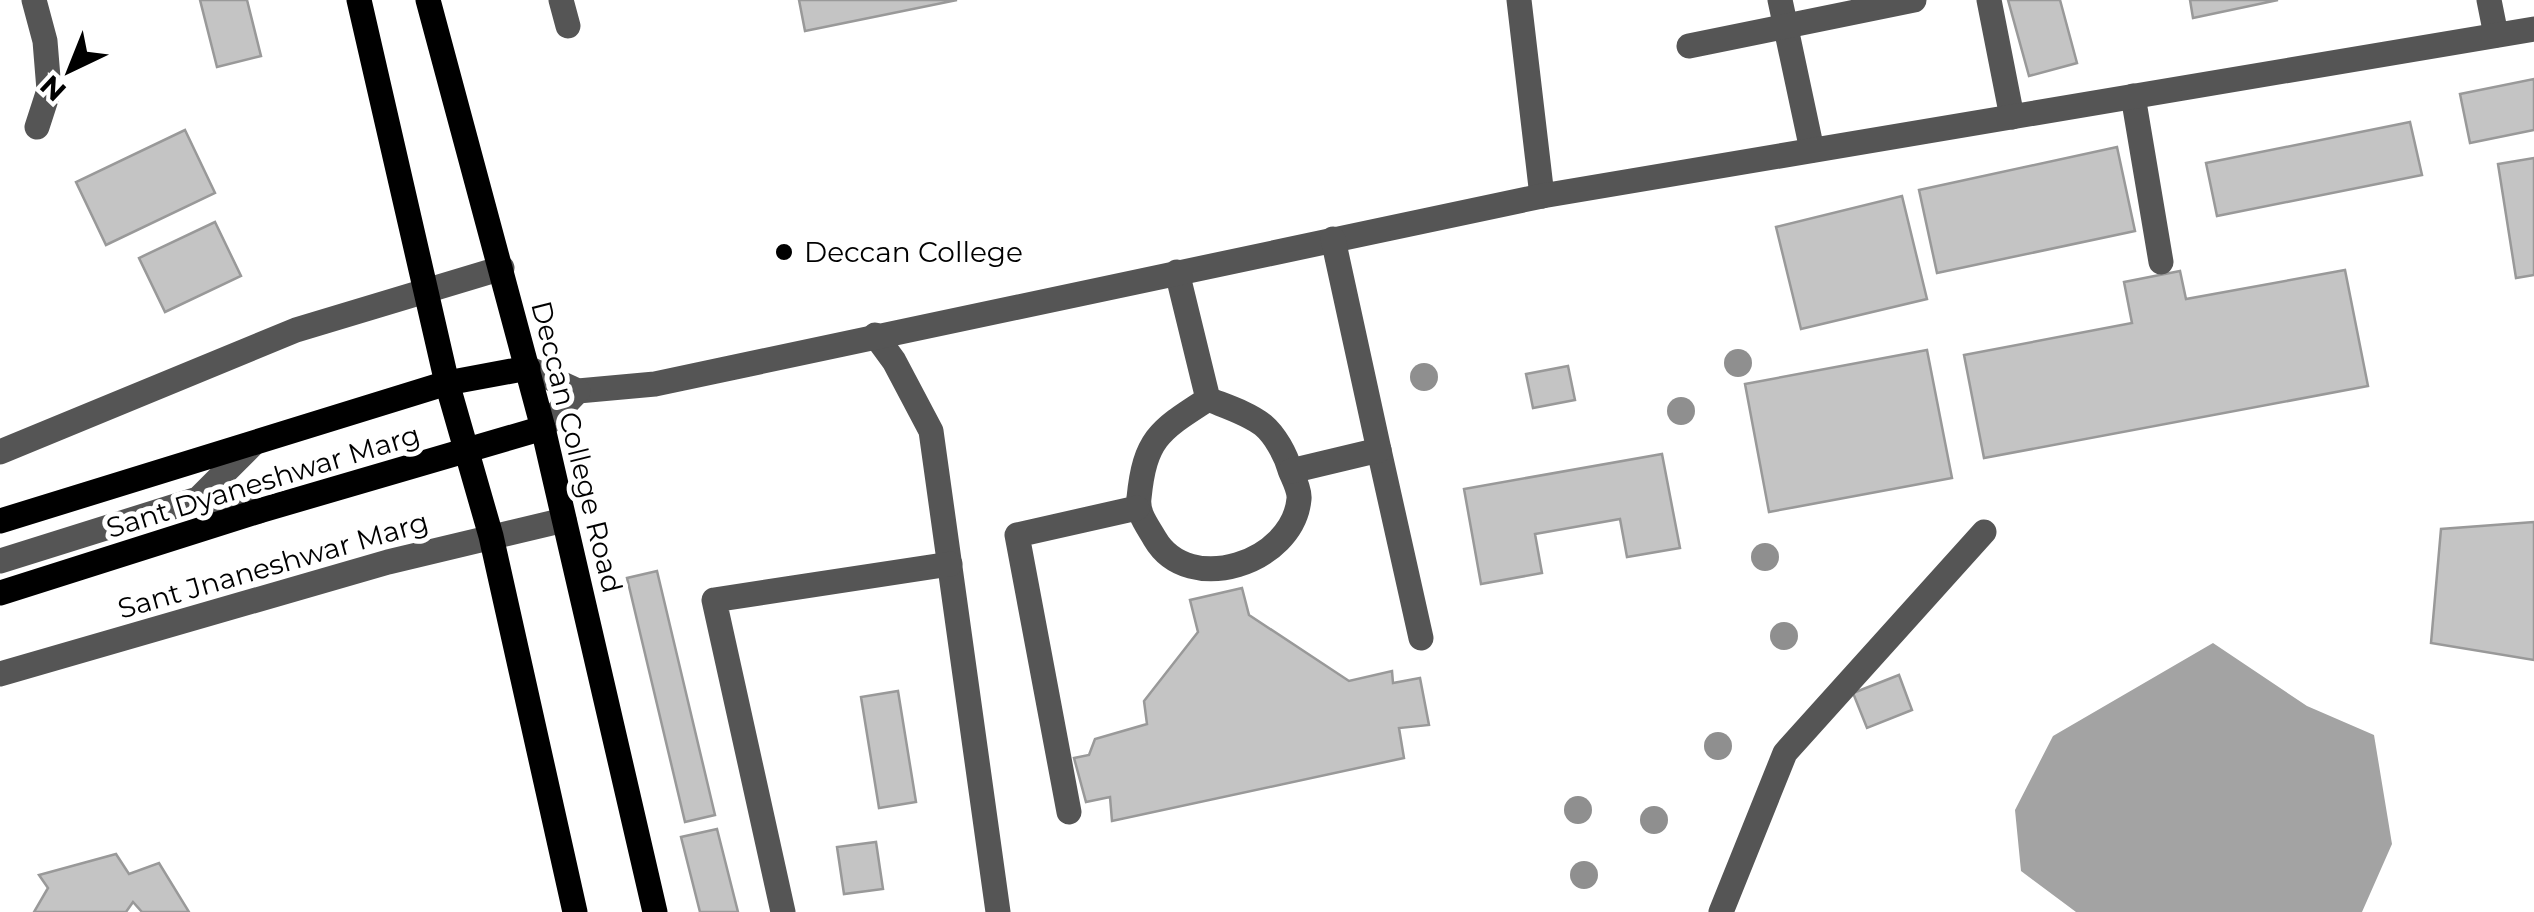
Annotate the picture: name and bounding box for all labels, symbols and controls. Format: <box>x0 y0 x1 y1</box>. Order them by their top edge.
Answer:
north arrow <box>20 20 120 120</box>
text: N <box>33 68 73 108</box>
place label: Deccan College <box>804 235 1023 269</box>
marker: Deccan College <box>773 241 795 263</box>
street label: Deccan College Road <box>524 298 630 596</box>
street label: Sant Dyaneshwar Marg <box>102 417 424 545</box>
street label: Sant Jnaneshwar Marg <box>114 504 432 626</box>

